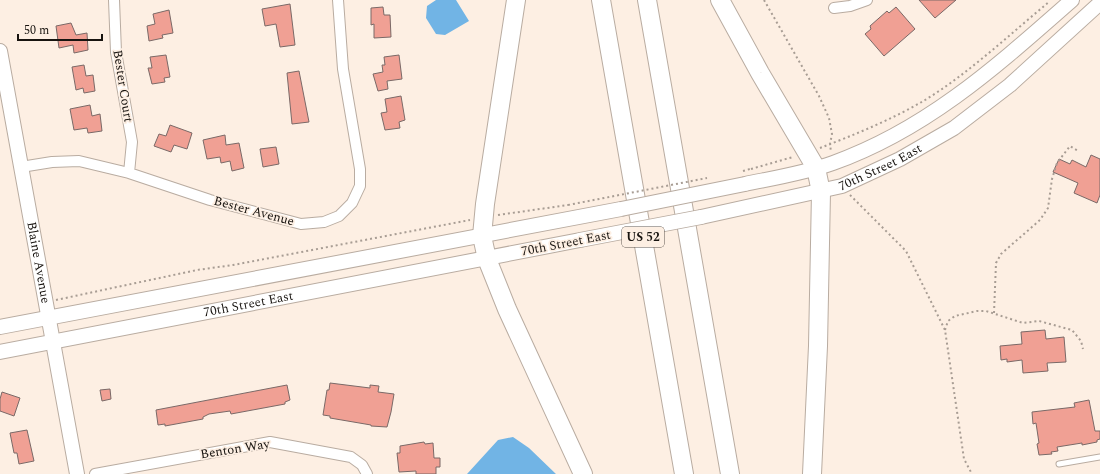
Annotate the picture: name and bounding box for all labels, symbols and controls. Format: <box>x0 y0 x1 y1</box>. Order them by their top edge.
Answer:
scale bar <box>18 16 102 42</box>
text: 50 m <box>24 21 49 40</box>
street label: Bester Court <box>107 48 139 124</box>
street label: 70th Street East <box>835 138 926 196</box>
street label: Bester Avenue <box>211 191 297 231</box>
street label: Blaine Avenue <box>21 220 56 305</box>
street label: 70th Street East <box>520 224 613 261</box>
road number: US 52 <box>622 227 664 247</box>
street label: 70th Street East <box>202 286 295 322</box>
street label: Benton Way <box>199 434 272 464</box>

